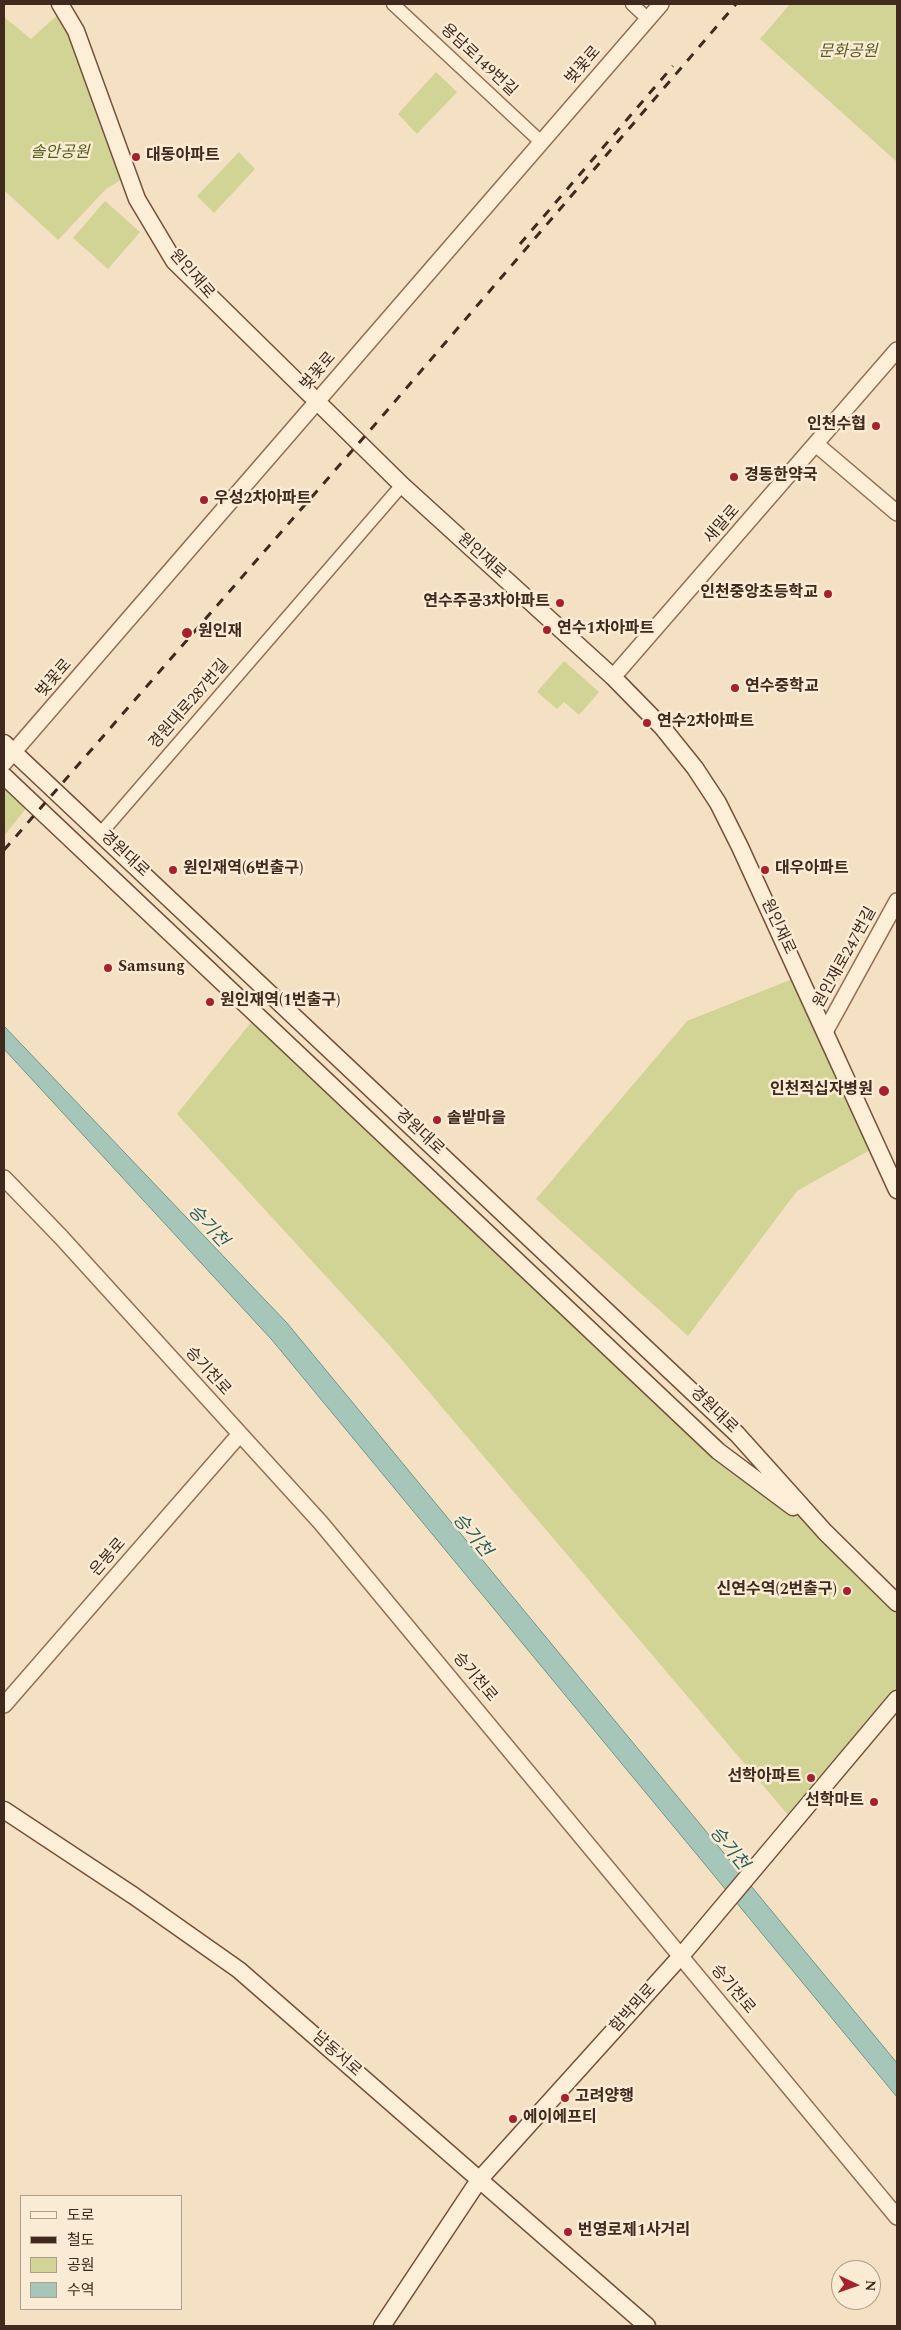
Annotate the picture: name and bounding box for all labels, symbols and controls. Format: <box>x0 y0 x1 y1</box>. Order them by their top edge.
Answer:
street label: 용담로149번길 <box>436 21 520 101</box>
street label: 벚꽃로 <box>562 43 606 89</box>
park label: 문화공원 <box>819 43 877 63</box>
park label: 솔안공원 <box>31 144 89 164</box>
place label: 대동아파트 <box>146 147 220 167</box>
marker: 대동아파트 <box>130 151 142 163</box>
street label: 원인재로 <box>164 246 218 304</box>
street label: 벚꽃로 <box>297 349 341 395</box>
place label: 인천수협 <box>807 416 866 436</box>
marker: 인천수협 <box>870 420 882 432</box>
place label: 경동한약국 <box>744 467 818 487</box>
marker: 경동한약국 <box>728 471 740 483</box>
place label: 우성2차아파트 <box>214 490 311 510</box>
marker: 우성2차아파트 <box>198 494 210 506</box>
street label: 새말로 <box>701 502 745 548</box>
street label: 원인재로 <box>453 530 509 584</box>
place label: 인천중앙초등학교 <box>700 584 818 604</box>
marker: 인천중앙초등학교 <box>822 588 834 600</box>
place label: 연수주공3차아파트 <box>423 593 550 613</box>
marker: 연수주공3차아파트 <box>554 597 566 609</box>
place label: 연수1차아파트 <box>557 620 654 640</box>
place label: 원인재 <box>198 623 242 643</box>
marker: 연수1차아파트 <box>541 624 553 636</box>
marker: 원인재 <box>180 626 194 640</box>
street label: 벚꽃로 <box>33 656 77 702</box>
street label: 경원대로287번길 <box>146 656 234 754</box>
place label: 연수중학교 <box>745 678 819 698</box>
marker: 연수중학교 <box>729 682 741 694</box>
place label: 연수2차아파트 <box>657 713 754 733</box>
marker: 연수2차아파트 <box>641 717 653 729</box>
street label: 경원대로 <box>96 828 152 882</box>
place label: 원인재역(6번출구) <box>183 860 303 880</box>
place label: 대우아파트 <box>775 860 849 880</box>
marker: 원인재역(6번출구) <box>167 864 179 876</box>
marker: 대우아파트 <box>759 864 771 876</box>
street label: 원인재로 <box>756 896 798 958</box>
street label: 원인재로247번길 <box>810 904 882 1012</box>
place label: Samsung <box>118 958 185 978</box>
marker: Samsung <box>102 962 114 974</box>
place label: 원인재역(1번출구) <box>220 992 340 1012</box>
marker: 원인재역(1번출구) <box>204 996 216 1008</box>
place label: 인천적십자병원 <box>770 1081 873 1101</box>
marker: 인천적십자병원 <box>877 1084 891 1098</box>
street label: 경원대로 <box>391 1106 447 1160</box>
place label: 솔밭마을 <box>447 1110 506 1130</box>
marker: 솔밭마을 <box>431 1114 443 1126</box>
water label: 승기천 <box>182 1201 232 1253</box>
street label: 승기천로 <box>180 1344 234 1400</box>
street label: 경원대로 <box>685 1384 741 1438</box>
water label: 승기천 <box>447 1510 495 1562</box>
street label: 은봉로 <box>87 1535 131 1581</box>
place label: 신연수역(2번출구) <box>717 1581 837 1601</box>
marker: 신연수역(2번출구) <box>841 1585 853 1597</box>
street label: 승기천로 <box>448 1649 500 1707</box>
place label: 선학아파트 <box>727 1768 801 1788</box>
marker: 선학아파트 <box>805 1772 817 1784</box>
place label: 선학마트 <box>805 1792 864 1812</box>
marker: 선학마트 <box>868 1796 880 1808</box>
water label: 승기천 <box>704 1823 752 1875</box>
street label: 승기천로 <box>706 1961 758 2019</box>
street label: 함박뫼로 <box>607 1981 661 2037</box>
street label: 남동서로 <box>307 2028 365 2082</box>
place label: 고려양행 <box>575 2088 634 2108</box>
marker: 고려양행 <box>559 2092 571 2104</box>
place label: 에이에프티 <box>523 2109 597 2129</box>
marker: 에이에프티 <box>507 2113 519 2125</box>
legend <box>20 2195 182 2310</box>
text: 도로 <box>67 2204 95 2227</box>
place label: 번영로제1사거리 <box>578 2222 690 2242</box>
marker: 번영로제1사거리 <box>562 2226 574 2238</box>
text: 철도 <box>67 2229 95 2252</box>
text: 공원 <box>67 2254 95 2277</box>
north arrow <box>831 2260 881 2310</box>
text: 수역 <box>67 2279 95 2302</box>
text: N <box>860 2279 881 2292</box>

